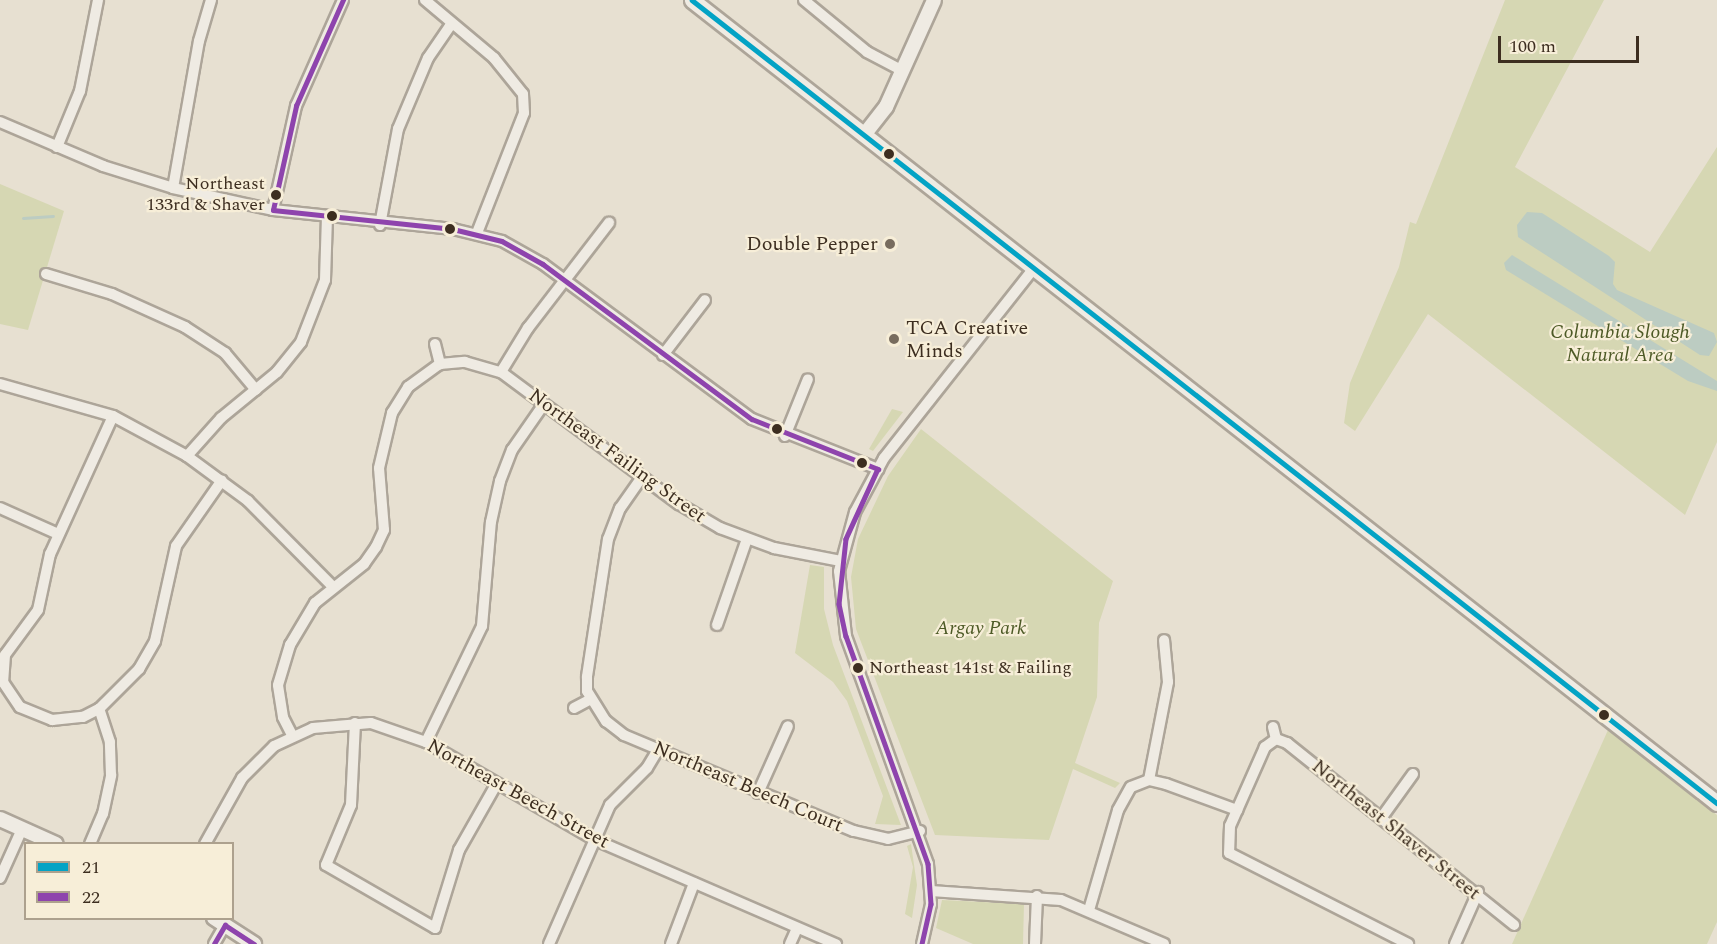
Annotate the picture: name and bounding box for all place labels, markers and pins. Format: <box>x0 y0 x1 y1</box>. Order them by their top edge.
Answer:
unlabelled marker <box>883 148 895 160</box>
place label: Northeast 133rd & Shaver <box>146 174 265 216</box>
marker: Northeast 133rd & Shaver <box>270 189 282 201</box>
unlabelled marker <box>326 210 338 222</box>
unlabelled marker <box>444 223 456 235</box>
place label: Double Pepper <box>746 232 878 256</box>
marker: Double Pepper <box>883 237 897 251</box>
place label: TCA Creative Minds <box>906 316 1028 363</box>
marker: TCA Creative Minds <box>887 332 901 346</box>
unlabelled marker <box>771 423 783 435</box>
unlabelled marker <box>856 457 868 469</box>
place label: Northeast 141st & Failing <box>869 657 1072 679</box>
marker: Northeast 141st & Failing <box>852 662 864 674</box>
unlabelled marker <box>1598 709 1610 721</box>

